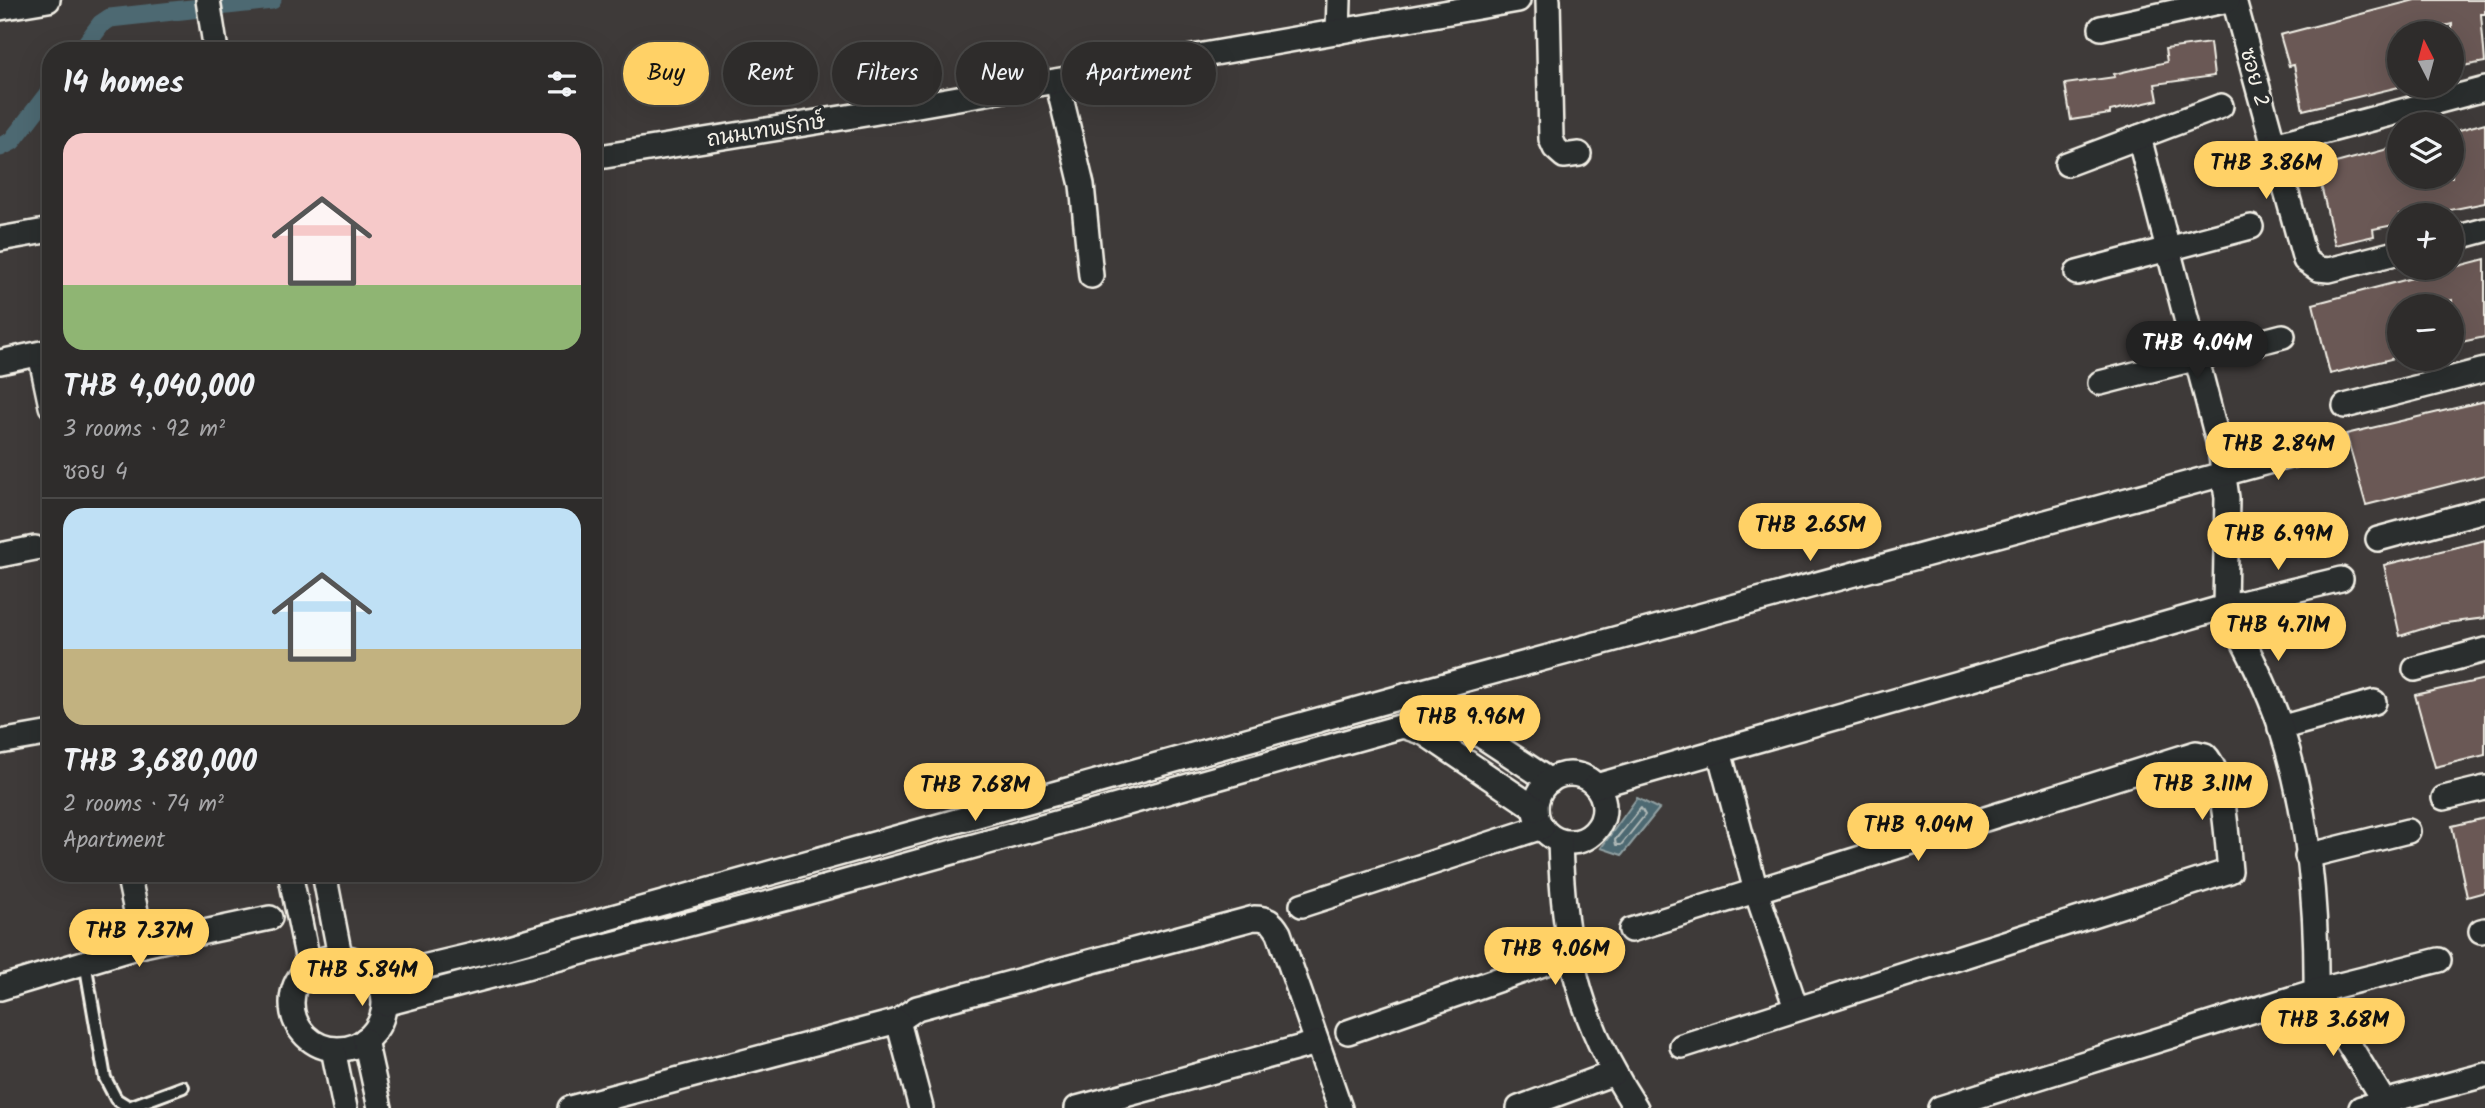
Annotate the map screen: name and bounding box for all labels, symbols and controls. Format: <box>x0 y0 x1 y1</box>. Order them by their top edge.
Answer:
north arrow <box>2387 21 2464 98</box>
map controls <box>2387 21 2464 371</box>
chip: Buy <box>623 42 709 105</box>
chip: Rent <box>723 42 818 105</box>
chip: Filters <box>832 42 942 105</box>
chip: New <box>956 42 1048 105</box>
chip: Apartment <box>1062 42 1216 105</box>
street label: ซอย 2 <box>2230 44 2277 111</box>
text: 14 homes <box>63 60 184 108</box>
icon: filters <box>543 65 581 103</box>
street label: ถนนเทพรักษ์ <box>704 106 828 157</box>
button: layers <box>2387 112 2464 189</box>
pin: THB 3.86M <box>2186 142 2346 201</box>
text: THB 3.86M <box>2210 146 2322 182</box>
icon: home <box>259 178 385 304</box>
button: + <box>2387 203 2464 280</box>
button: − <box>2387 294 2464 371</box>
pin: THB 4.04M <box>2117 322 2277 381</box>
text: THB 4.04M <box>2142 326 2252 362</box>
text: THB 4,040,000 <box>63 364 255 412</box>
text: 3 rooms · 92 m² <box>63 412 225 448</box>
pin: THB 2.84M <box>2198 422 2358 482</box>
text: THB 2.84M <box>2221 427 2335 463</box>
text: ซอย 4 <box>63 455 128 491</box>
pin: THB 2.65M <box>1730 504 1890 563</box>
text: THB 2.65M <box>1754 508 1866 544</box>
pin: THB 6.99M <box>2198 512 2358 572</box>
text: THB 6.99M <box>2223 517 2333 553</box>
icon: home <box>259 554 385 680</box>
pin: THB 4.71M <box>2198 604 2358 663</box>
text: THB 4.71M <box>2226 608 2330 644</box>
pin: THB 9.96M <box>1390 696 1550 755</box>
text: THB 9.96M <box>1415 700 1525 736</box>
text: THB 3,680,000 <box>63 739 257 787</box>
pin: THB 3.11M <box>2122 762 2282 822</box>
pin: THB 7.68M <box>895 764 1055 823</box>
text: THB 3.11M <box>2152 767 2252 803</box>
text: THB 7.68M <box>920 768 1030 804</box>
text: 2 rooms · 74 m² <box>63 787 224 823</box>
pin: THB 9.04M <box>1838 804 1998 863</box>
text: THB 9.04M <box>1863 808 1973 844</box>
text: Apartment <box>63 823 165 859</box>
pin: THB 7.37M <box>59 909 219 969</box>
text: THB 7.37M <box>85 914 193 950</box>
pin: THB 9.06M <box>1475 928 1635 987</box>
text: THB 9.06M <box>1500 932 1610 968</box>
pin: THB 5.84M <box>282 948 442 1008</box>
text: THB 5.84M <box>306 953 418 989</box>
pin: THB 3.68M <box>2253 998 2413 1058</box>
text: THB 3.68M <box>2277 1003 2389 1039</box>

